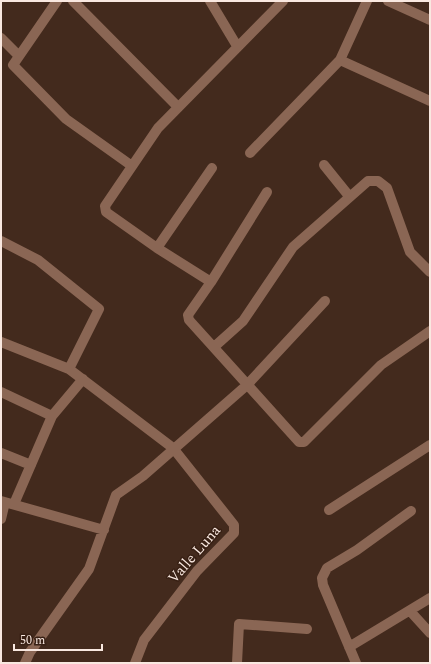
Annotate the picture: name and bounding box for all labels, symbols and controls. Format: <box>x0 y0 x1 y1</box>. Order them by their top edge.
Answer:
street label: Valle Luna <box>162 519 227 589</box>
scale bar <box>14 626 102 652</box>
text: 50 m <box>20 631 45 650</box>

